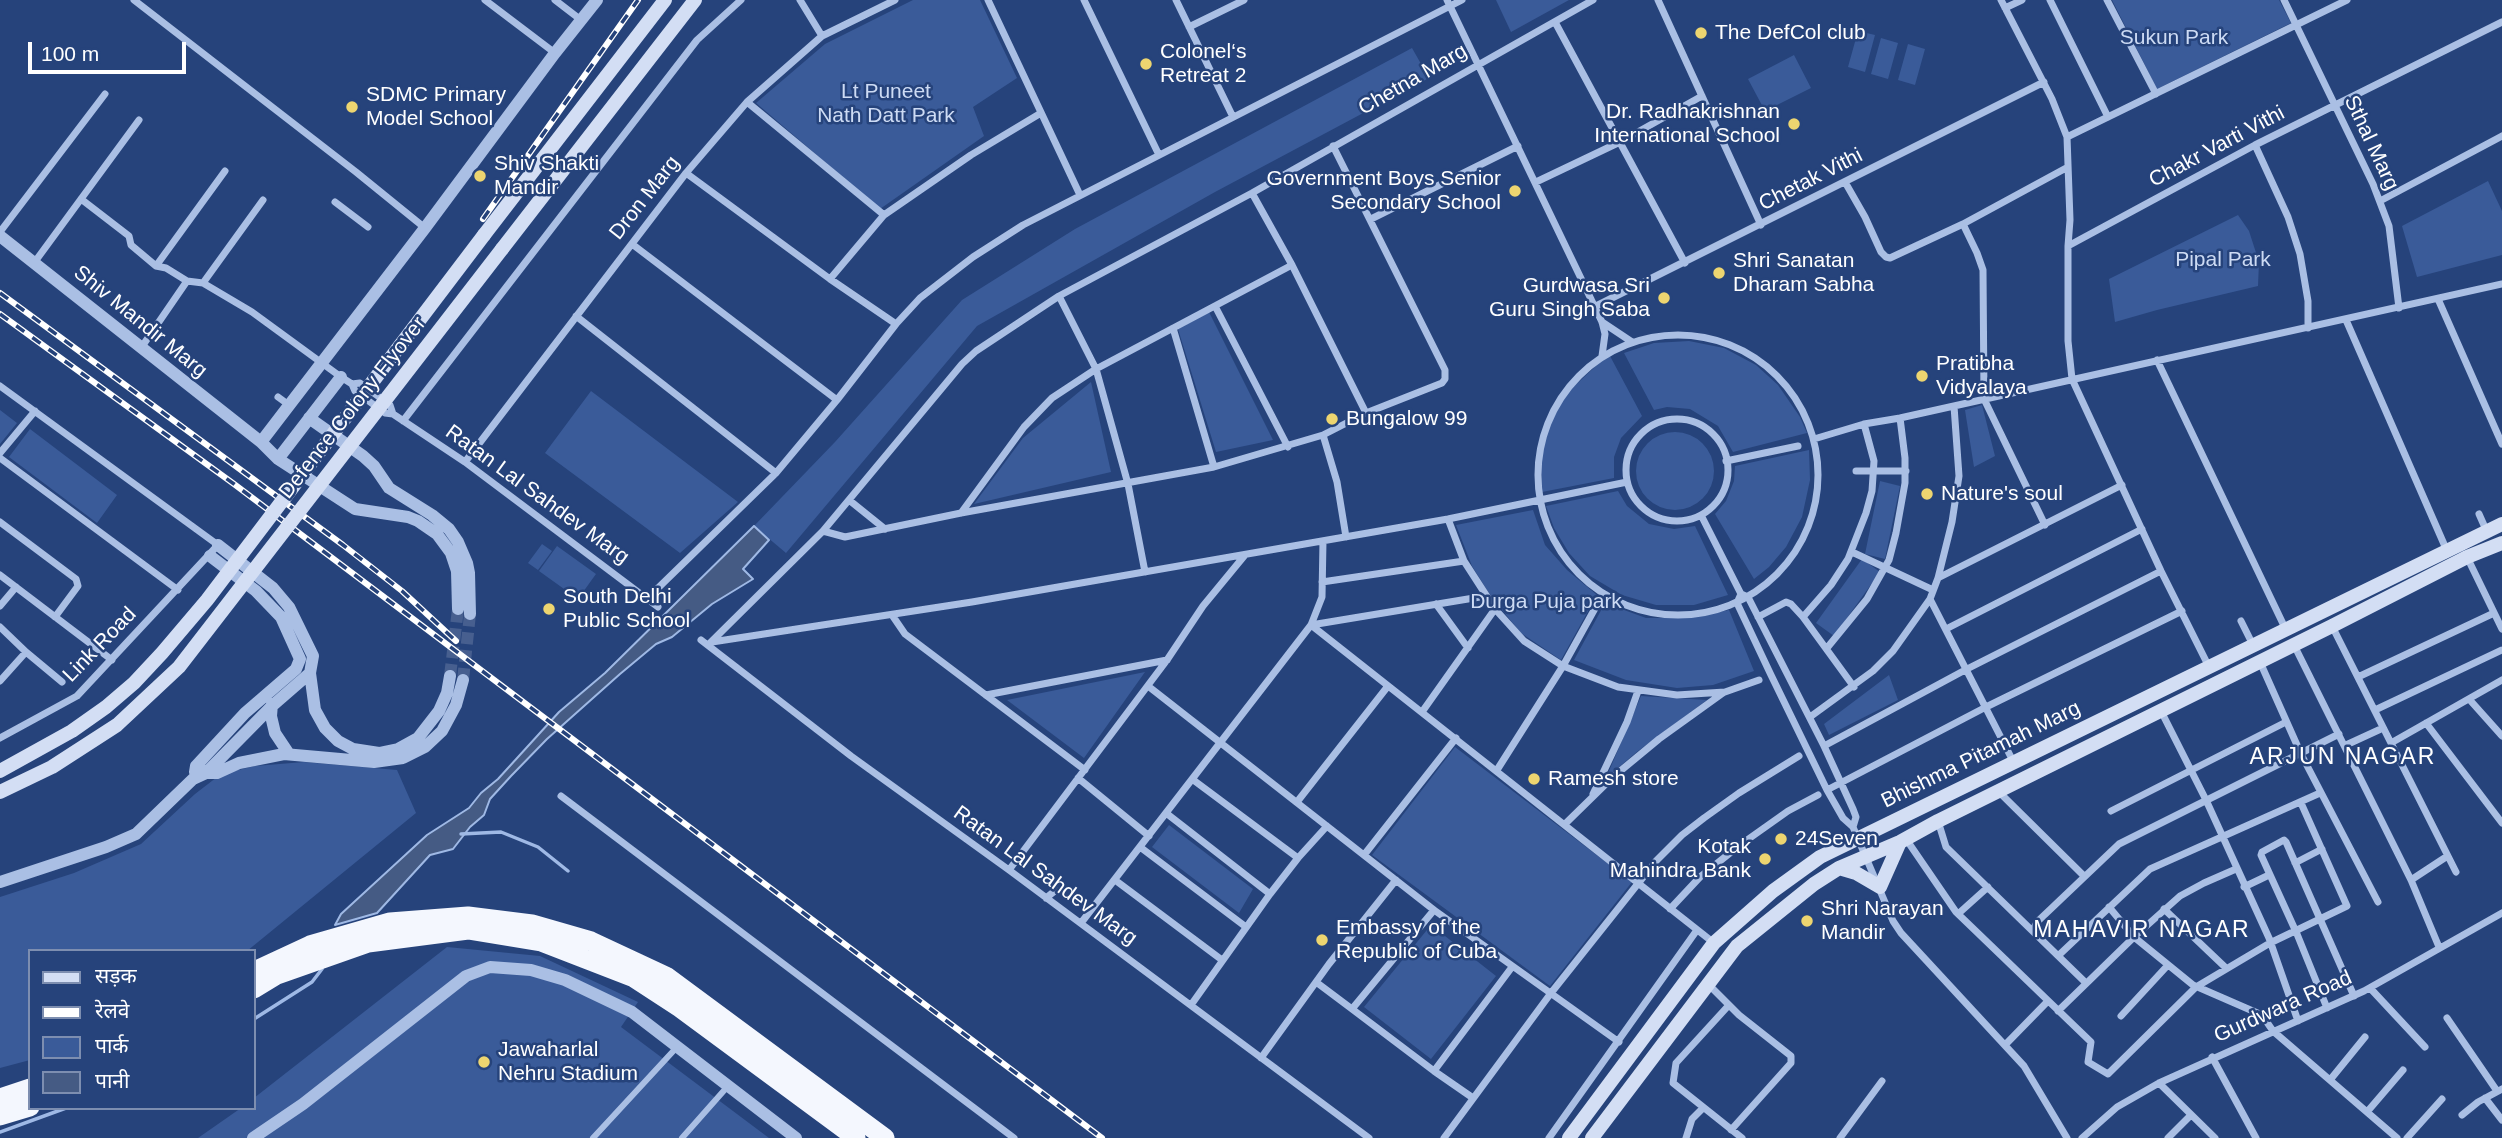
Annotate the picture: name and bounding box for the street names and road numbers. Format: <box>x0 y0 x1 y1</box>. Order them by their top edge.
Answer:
street label: Chetna Marg <box>1354 39 1472 121</box>
street label: Sthal Marg <box>2338 92 2404 194</box>
street label: Chakr Varti Vithi <box>2145 101 2289 193</box>
street label: Chetak Vithi <box>1755 143 1867 217</box>
street label: Dron Marg <box>605 151 685 245</box>
street label: Shiv Mandir Marg <box>68 260 212 384</box>
street label: Defence Colony Flyover <box>274 312 432 504</box>
street label: Ratan Lal Sahdev Marg <box>440 420 634 570</box>
street label: Link Road <box>58 602 142 688</box>
street label: Bhishma Pitamah Marg <box>1877 696 2085 814</box>
street label: Ratan Lal Sahdev Marg <box>948 801 1142 951</box>
street label: Gurdwara Road <box>2210 965 2356 1049</box>

